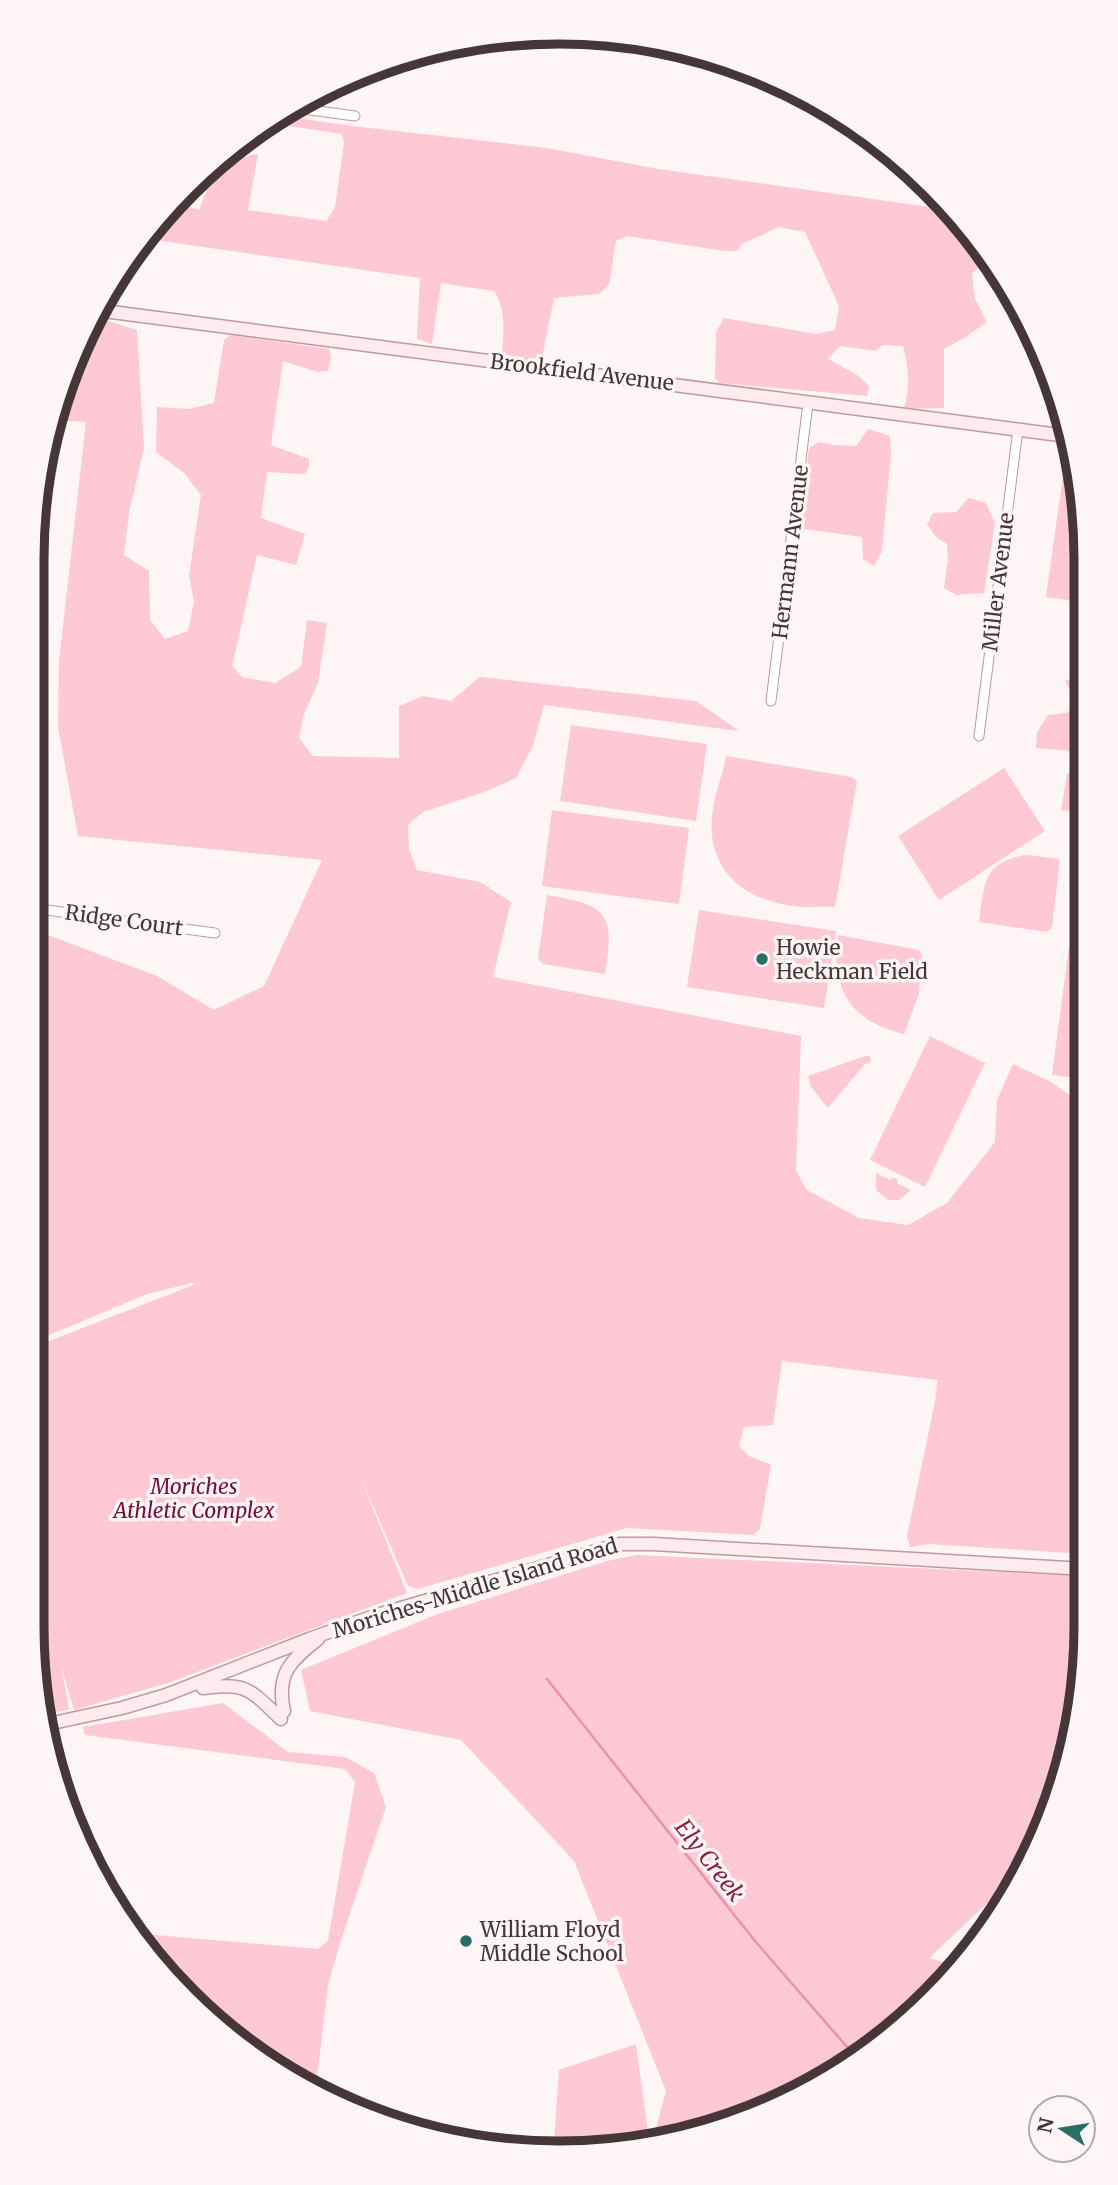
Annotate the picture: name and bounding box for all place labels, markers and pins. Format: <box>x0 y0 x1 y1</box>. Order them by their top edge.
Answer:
place label: Howie Heckman Field <box>776 934 928 985</box>
marker: Howie Heckman Field <box>754 951 770 967</box>
place label: William Floyd Middle School <box>479 1916 624 1967</box>
marker: William Floyd Middle School <box>458 1933 474 1949</box>

